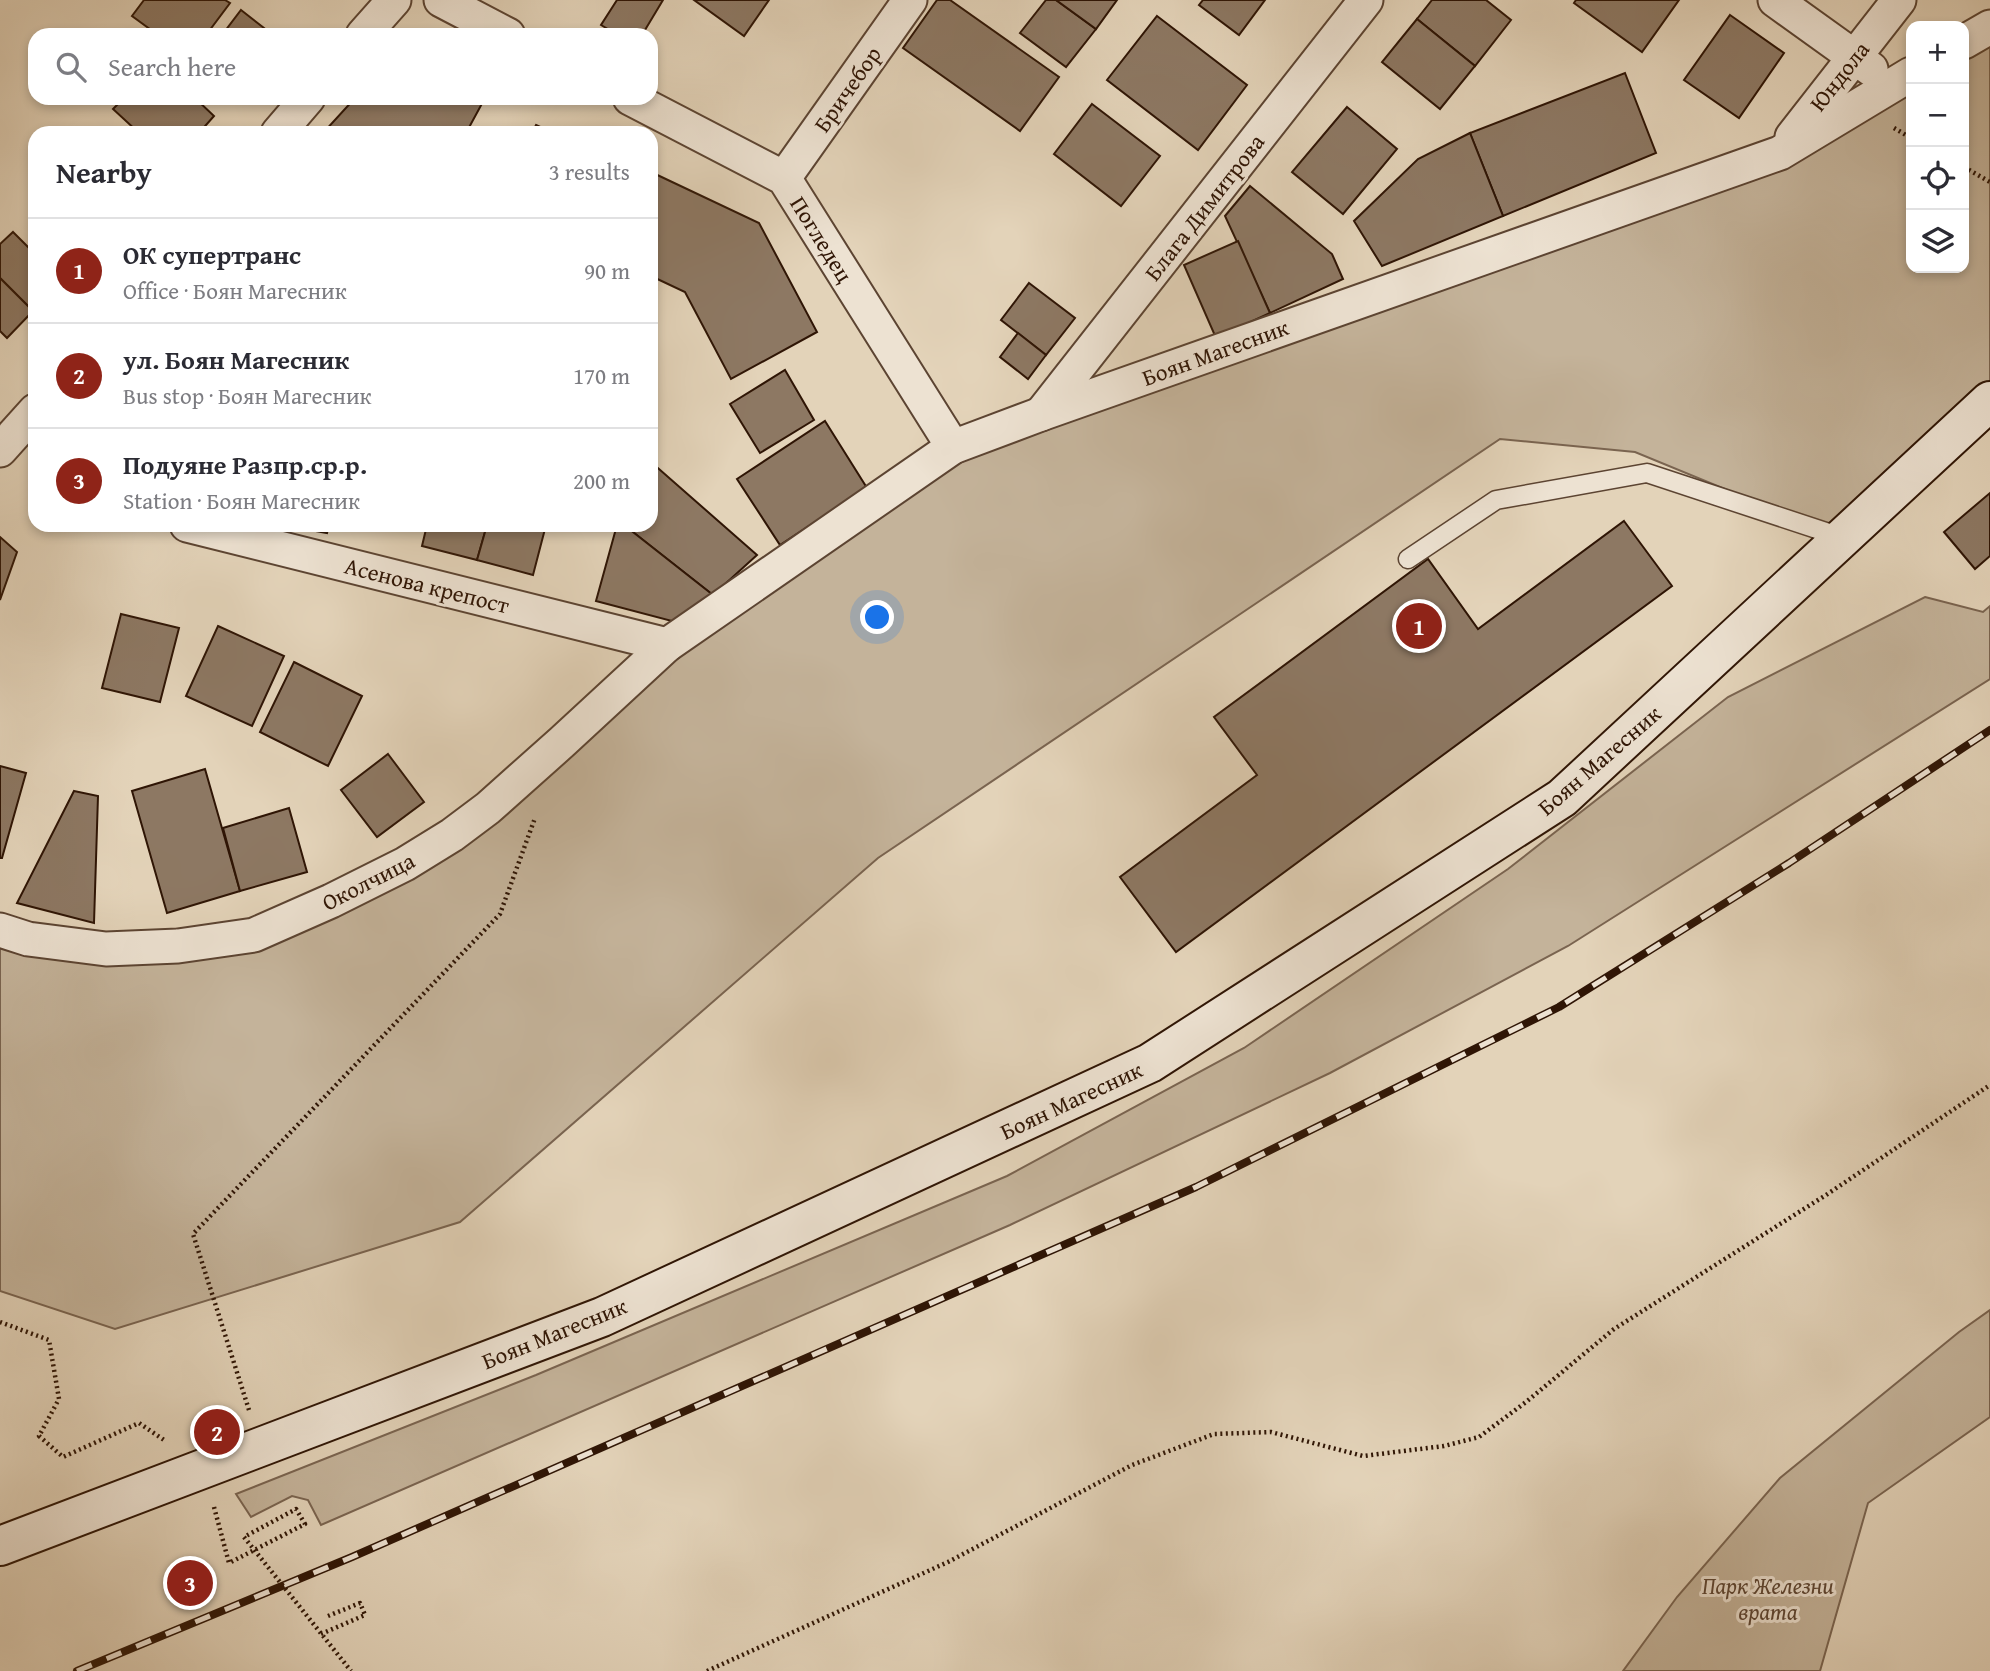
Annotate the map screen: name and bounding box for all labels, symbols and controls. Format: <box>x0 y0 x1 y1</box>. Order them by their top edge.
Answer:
map controls <box>1906 21 1969 273</box>
button: + <box>1906 21 1969 84</box>
search box <box>28 28 658 105</box>
street label: Юндола <box>1801 34 1877 118</box>
street label: Бричебор <box>805 39 889 139</box>
text: Search here <box>108 47 236 86</box>
icon: search <box>52 48 90 86</box>
button: − <box>1906 84 1969 147</box>
street label: Блага Димитрова <box>1136 127 1272 287</box>
button: locate <box>1906 147 1969 210</box>
text: Nearby <box>56 150 152 194</box>
text: 3 results <box>549 155 630 188</box>
street label: Погледец <box>783 189 861 289</box>
button: layers <box>1906 210 1969 273</box>
text: ОК супертранс <box>123 235 301 274</box>
text: 1 <box>73 254 85 287</box>
text: 90 m <box>584 254 630 287</box>
text: Office · Боян Магесник <box>123 274 347 307</box>
street label: Боян Магесник <box>1137 310 1293 394</box>
text: ул. Боян Магесник <box>123 340 349 379</box>
text: 2 <box>73 359 85 392</box>
text: 170 m <box>573 359 630 392</box>
text: Bus stop · Боян Магесник <box>123 379 372 412</box>
text: Подуяне Разпр.ср.р. <box>123 445 367 484</box>
text: 3 <box>73 464 85 497</box>
text: 200 m <box>573 464 630 497</box>
text: Station · Боян Магесник <box>123 484 360 517</box>
street label: Асенова крепост <box>341 549 513 621</box>
your location <box>860 600 894 634</box>
pin: 1 <box>1396 600 1442 652</box>
street label: Боян Магесник <box>1530 697 1668 823</box>
street label: Околчица <box>316 843 420 918</box>
street label: Боян Магесник <box>994 1053 1148 1147</box>
street label: Боян Магесник <box>477 1289 631 1377</box>
pin: 2 <box>194 1406 240 1458</box>
pin: 3 <box>167 1557 213 1609</box>
park label: Парк Железни врата <box>1702 1569 1834 1628</box>

